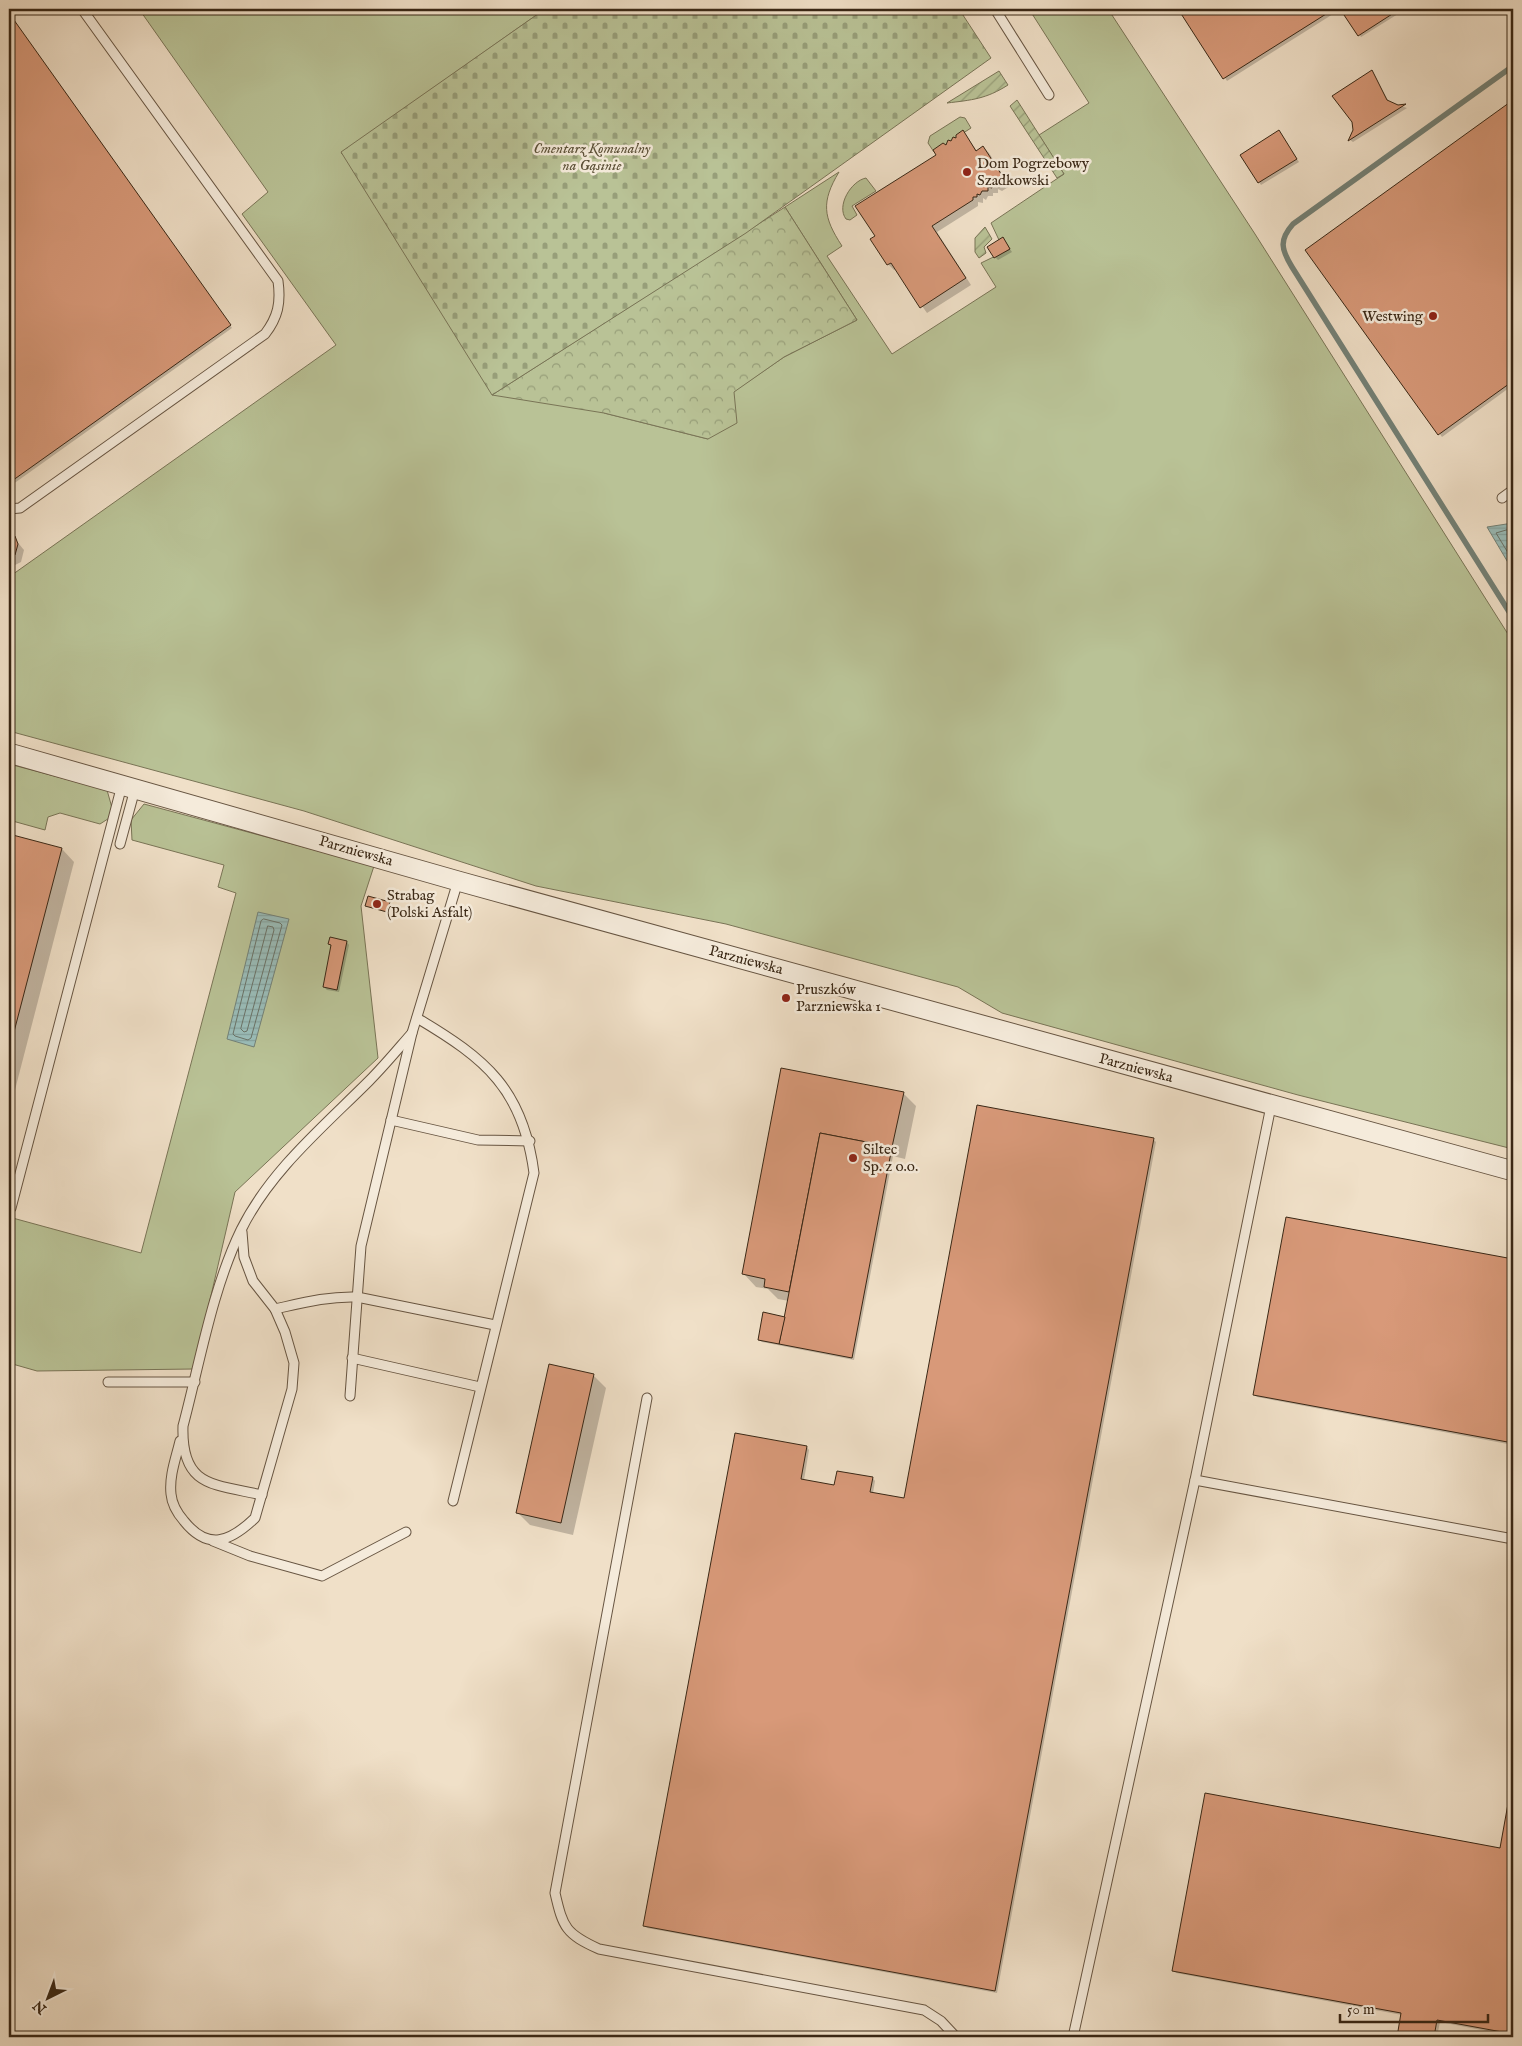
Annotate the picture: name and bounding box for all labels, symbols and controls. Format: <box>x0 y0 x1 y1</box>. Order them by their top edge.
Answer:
park label: Cmentarz Komunalny na Gąsinie <box>534 139 651 175</box>
place label: Dom Pogrzebowy Szadkowski <box>977 154 1090 190</box>
marker: Dom Pogrzebowy Szadkowski <box>961 166 973 178</box>
place label: Westwing <box>1362 307 1424 326</box>
marker: Westwing <box>1427 310 1439 322</box>
street label: Parzniewska <box>317 831 396 871</box>
place label: Strabag (Polski Asfalt) <box>387 886 473 922</box>
marker: Strabag (Polski Asfalt) <box>371 898 383 910</box>
street label: Parzniewska <box>707 941 786 979</box>
place label: Pruszków Parzniewska 1 <box>796 980 881 1016</box>
marker: Pruszków Parzniewska 1 <box>780 992 792 1004</box>
street label: Parzniewska <box>1097 1049 1176 1087</box>
place label: Siltec Sp. z o.o. <box>863 1140 918 1176</box>
marker: Siltec Sp. z o.o. <box>847 1152 859 1164</box>
north arrow <box>22 1974 72 2024</box>
scale bar <box>1340 1991 1487 2023</box>
text: N <box>29 1996 51 2018</box>
text: 50 m <box>1347 2000 1375 2019</box>

